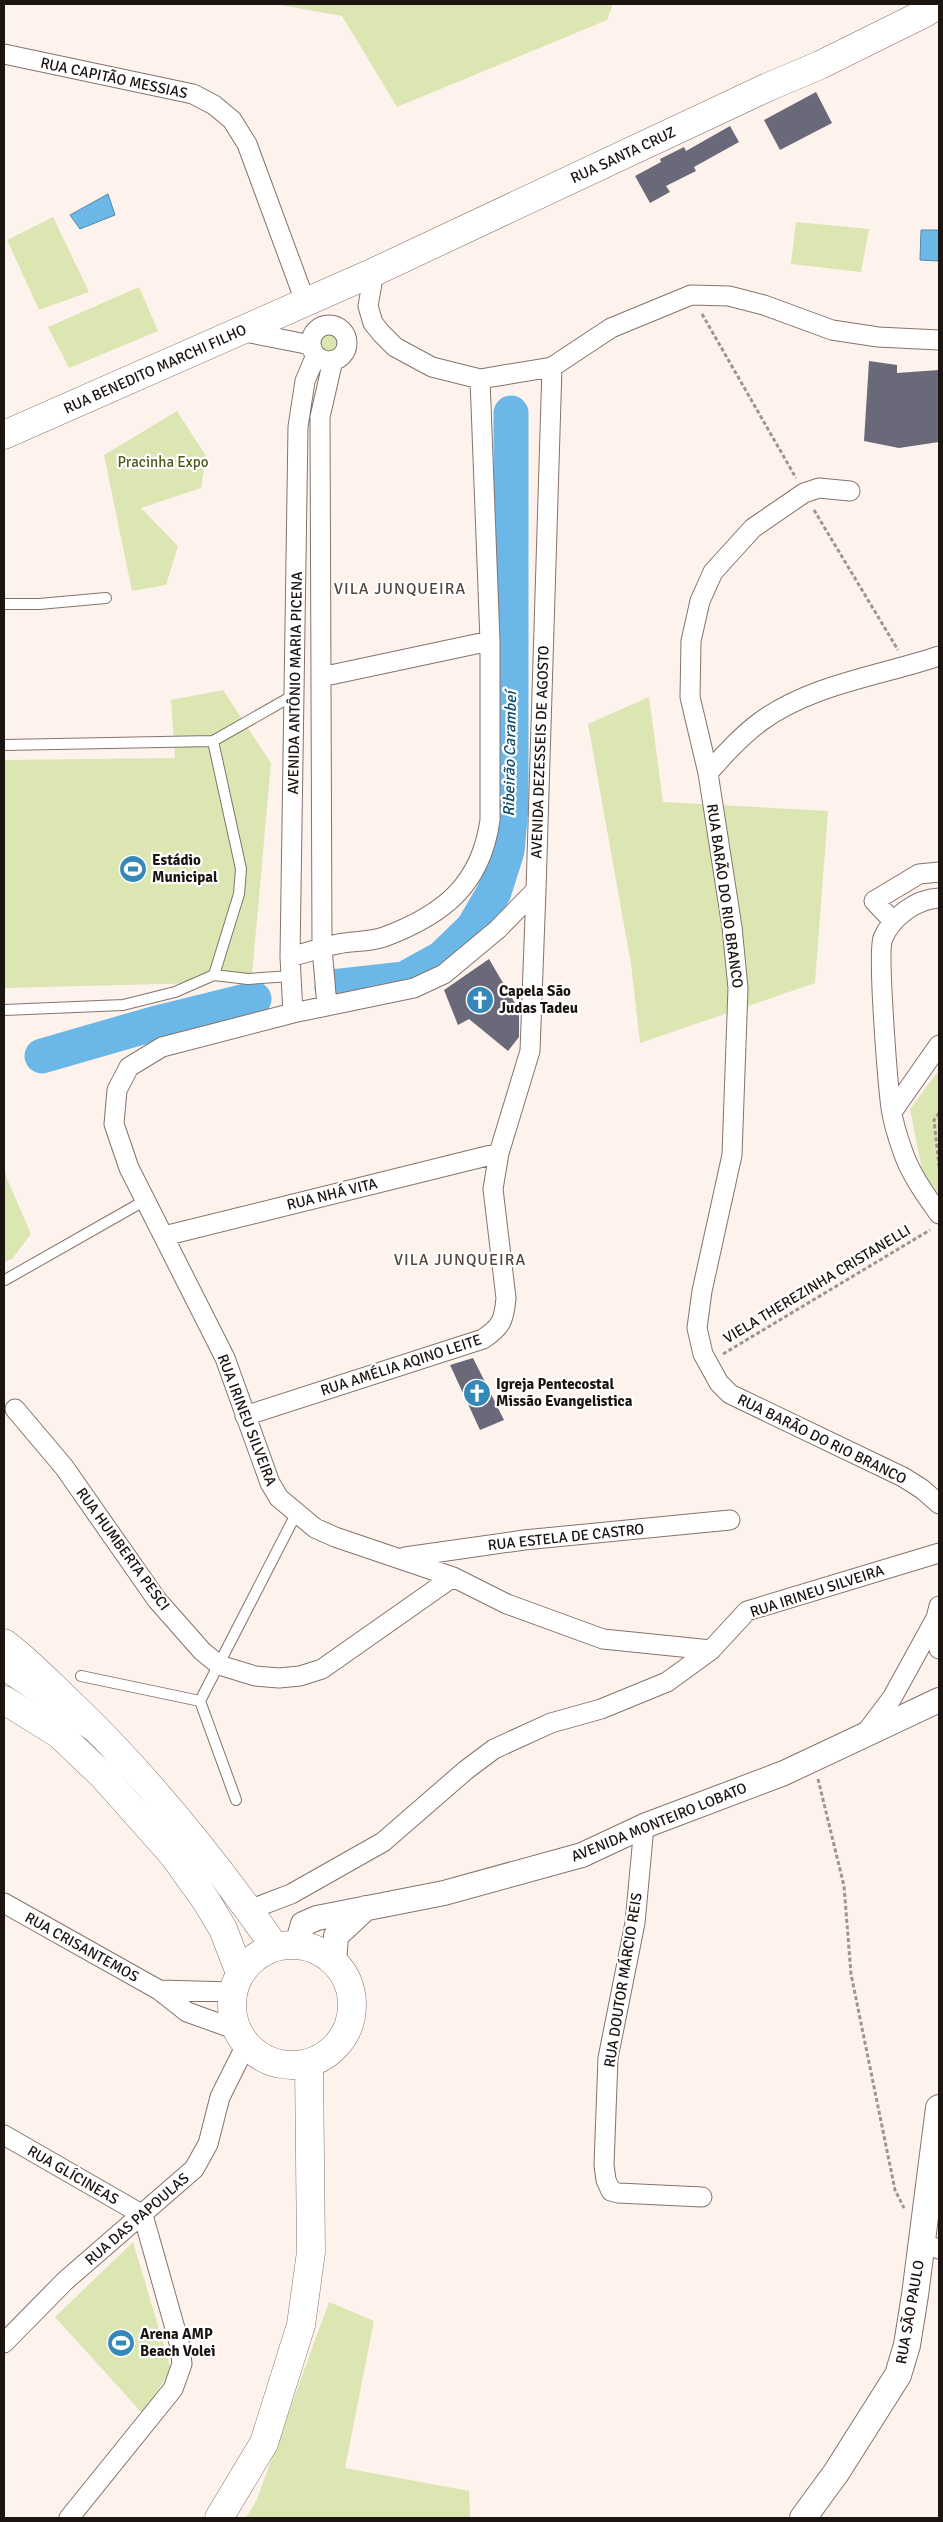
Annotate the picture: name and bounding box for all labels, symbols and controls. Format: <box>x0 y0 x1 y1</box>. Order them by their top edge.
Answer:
street label: RUA CAPITÃO MESSIAS <box>39 53 189 102</box>
street label: RUA SANTA CRUZ <box>568 123 678 187</box>
street label: RUA BENEDITO MARCHI FILHO <box>61 320 249 418</box>
park label: Pracinha Expo <box>118 453 209 471</box>
street label: AVENIDA ANTÔNIO MARIA PICENA <box>283 571 306 795</box>
district label: VILA JUNQUEIRA <box>334 579 466 599</box>
street label: AVENIDA DEZESSEIS DE AGOSTO <box>527 645 553 859</box>
water label: Ribeirão Carambeí <box>499 688 521 817</box>
street label: RUA BARÃO DO RIO BRANCO <box>703 802 748 990</box>
place label: Estádio Municipal <box>152 851 218 886</box>
sports icon: Estádio Municipal <box>118 854 148 884</box>
place label: Capela São Judas Tadeu <box>499 982 578 1017</box>
church icon: Capela São Judas Tadeu <box>465 985 495 1015</box>
street label: RUA NHÁ VITA <box>285 1173 379 1214</box>
street label: VIELA THEREZINHA CRISTANELLI <box>720 1221 914 1347</box>
district label: VILA JUNQUEIRA <box>394 1250 526 1270</box>
street label: RUA AMÉLIA AQINO LEITE <box>318 1329 484 1400</box>
street label: RUA IRINEU SILVEIRA <box>214 1352 280 1488</box>
place label: Igreja Pentecostal Missão Evangelistica <box>496 1375 633 1410</box>
church icon: Igreja Pentecostal Missão Evangelistica <box>462 1378 492 1408</box>
street label: RUA BARÃO DO RIO BRANCO <box>734 1389 910 1488</box>
street label: RUA HUMBERTA PESCI <box>72 1484 174 1614</box>
street label: RUA ESTELA DE CASTRO <box>487 1520 645 1554</box>
street label: RUA IRINEU SILVEIRA <box>748 1561 886 1621</box>
street label: AVENIDA MONTEIRO LOBATO <box>568 1778 750 1866</box>
street label: RUA DOUTOR MÁRCIO REIS <box>599 1891 646 2069</box>
street label: RUA CRISANTEMOS <box>22 1908 142 1986</box>
street label: RUA GLÍCINEAS <box>24 2141 122 2208</box>
street label: RUA DAS PAPOULAS <box>81 2169 193 2269</box>
street label: RUA SÃO PAULO <box>891 2258 928 2365</box>
place label: Arena AMP Beach Volei <box>140 2325 216 2360</box>
sports icon: Arena AMP Beach Volei <box>106 2328 136 2358</box>

